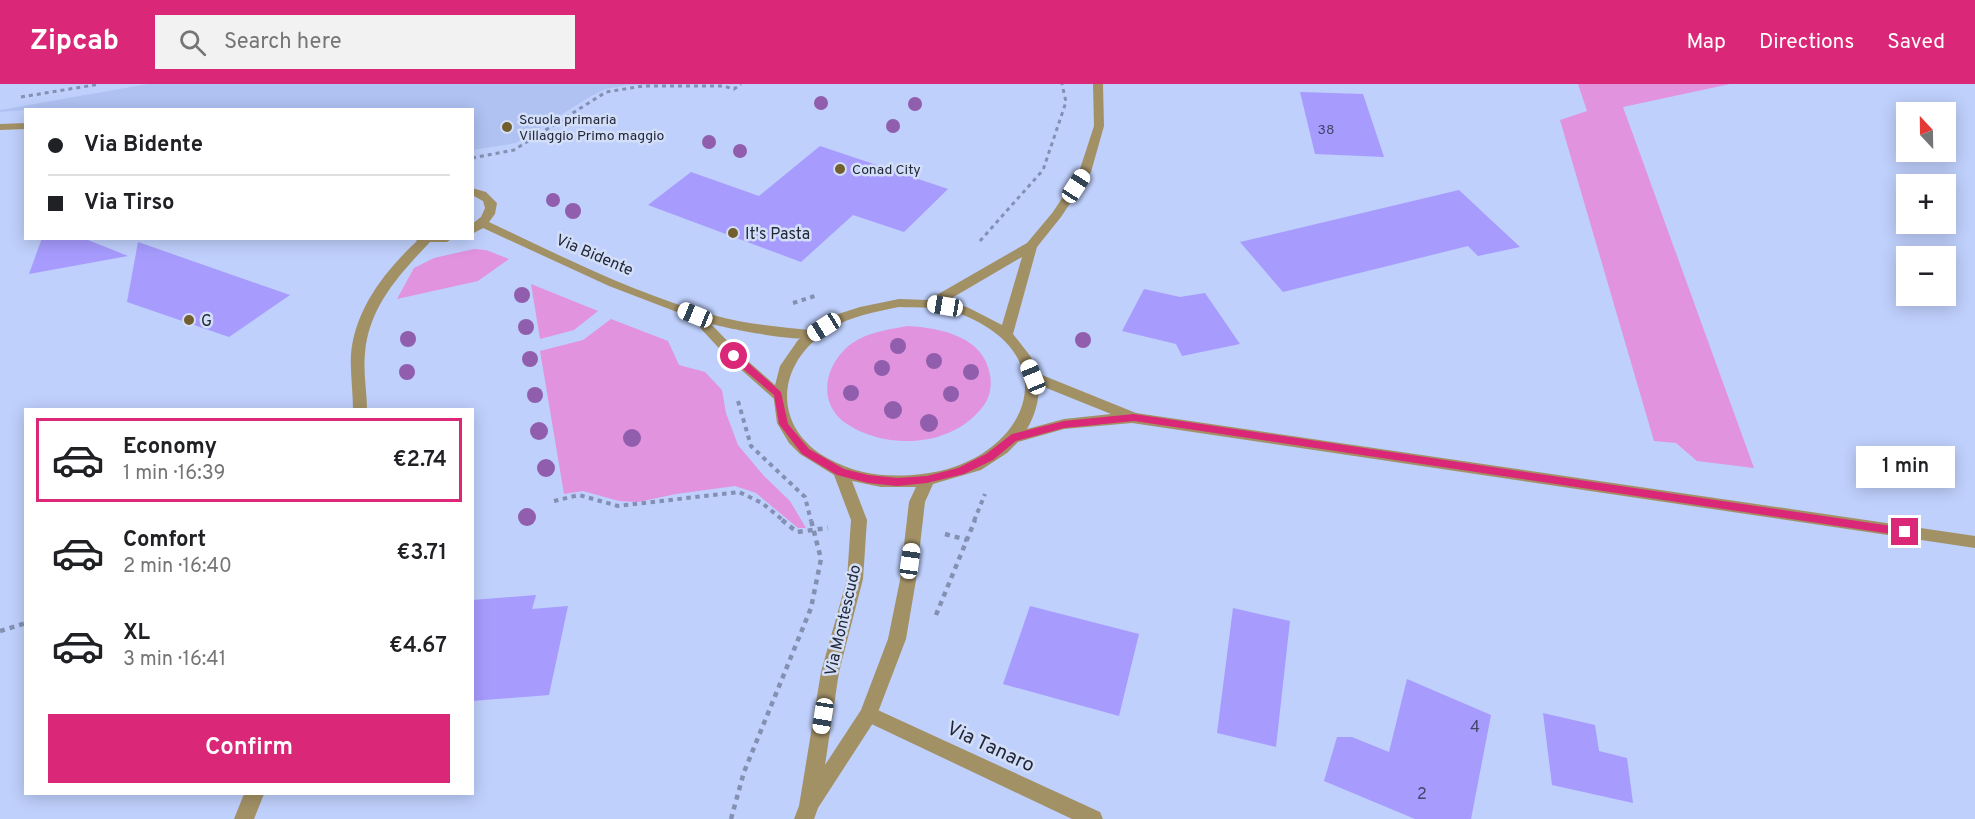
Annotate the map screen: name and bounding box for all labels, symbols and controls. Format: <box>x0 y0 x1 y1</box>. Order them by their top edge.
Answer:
search box <box>155 15 575 69</box>
text: Zipcab <box>30 24 119 60</box>
icon: search <box>176 26 209 59</box>
text: Search here <box>224 29 341 56</box>
text: Map <box>1686 29 1726 56</box>
text: Directions <box>1759 29 1854 56</box>
text: Saved <box>1887 29 1945 56</box>
north arrow <box>1896 102 1956 162</box>
map controls <box>1896 102 1956 306</box>
place label: Scuola primaria Villaggio Primo maggio <box>519 112 665 145</box>
marker: Scuola primaria Villaggio Primo maggio <box>500 120 514 134</box>
house number: 38 <box>1318 122 1334 139</box>
text: Via Bidente <box>84 132 203 159</box>
marker: Conad City <box>833 162 847 176</box>
place label: Conad City <box>852 162 921 179</box>
car <box>1059 166 1093 206</box>
button: + <box>1896 174 1956 234</box>
text: Via Tirso <box>84 190 175 217</box>
place label: It's Pasta <box>745 225 810 245</box>
marker: It's Pasta <box>726 226 740 240</box>
street label: Via Bidente <box>552 231 636 281</box>
button: − <box>1896 246 1956 306</box>
car <box>926 294 964 318</box>
car <box>675 300 715 330</box>
car <box>804 310 844 344</box>
place label: G <box>201 312 212 332</box>
marker: G <box>182 313 196 327</box>
route start <box>720 342 747 369</box>
car <box>1018 357 1048 397</box>
icon: car <box>51 433 105 487</box>
text: Economy <box>123 434 217 461</box>
callout: 1 min <box>1856 445 1954 487</box>
text: €2.74 <box>393 447 447 474</box>
text: 1 min <box>1882 454 1929 480</box>
text: 1 min · 16:39 <box>123 461 225 487</box>
route end <box>1891 518 1918 545</box>
icon: car <box>51 526 105 580</box>
text: Comfort <box>123 527 206 554</box>
text: €3.71 <box>396 540 447 567</box>
car <box>899 542 921 580</box>
text: 2 min · 16:40 <box>123 554 232 580</box>
street label: Via Montescudo <box>821 563 866 678</box>
icon: car <box>51 619 105 673</box>
text: XL <box>123 620 150 647</box>
text: €4.67 <box>389 633 447 660</box>
text: 3 min · 16:41 <box>123 647 226 673</box>
car <box>811 697 835 735</box>
button: Confirm <box>48 714 450 783</box>
street label: Via Tanaro <box>942 716 1038 780</box>
house number: 4 <box>1470 718 1480 738</box>
house number: 2 <box>1417 785 1427 805</box>

